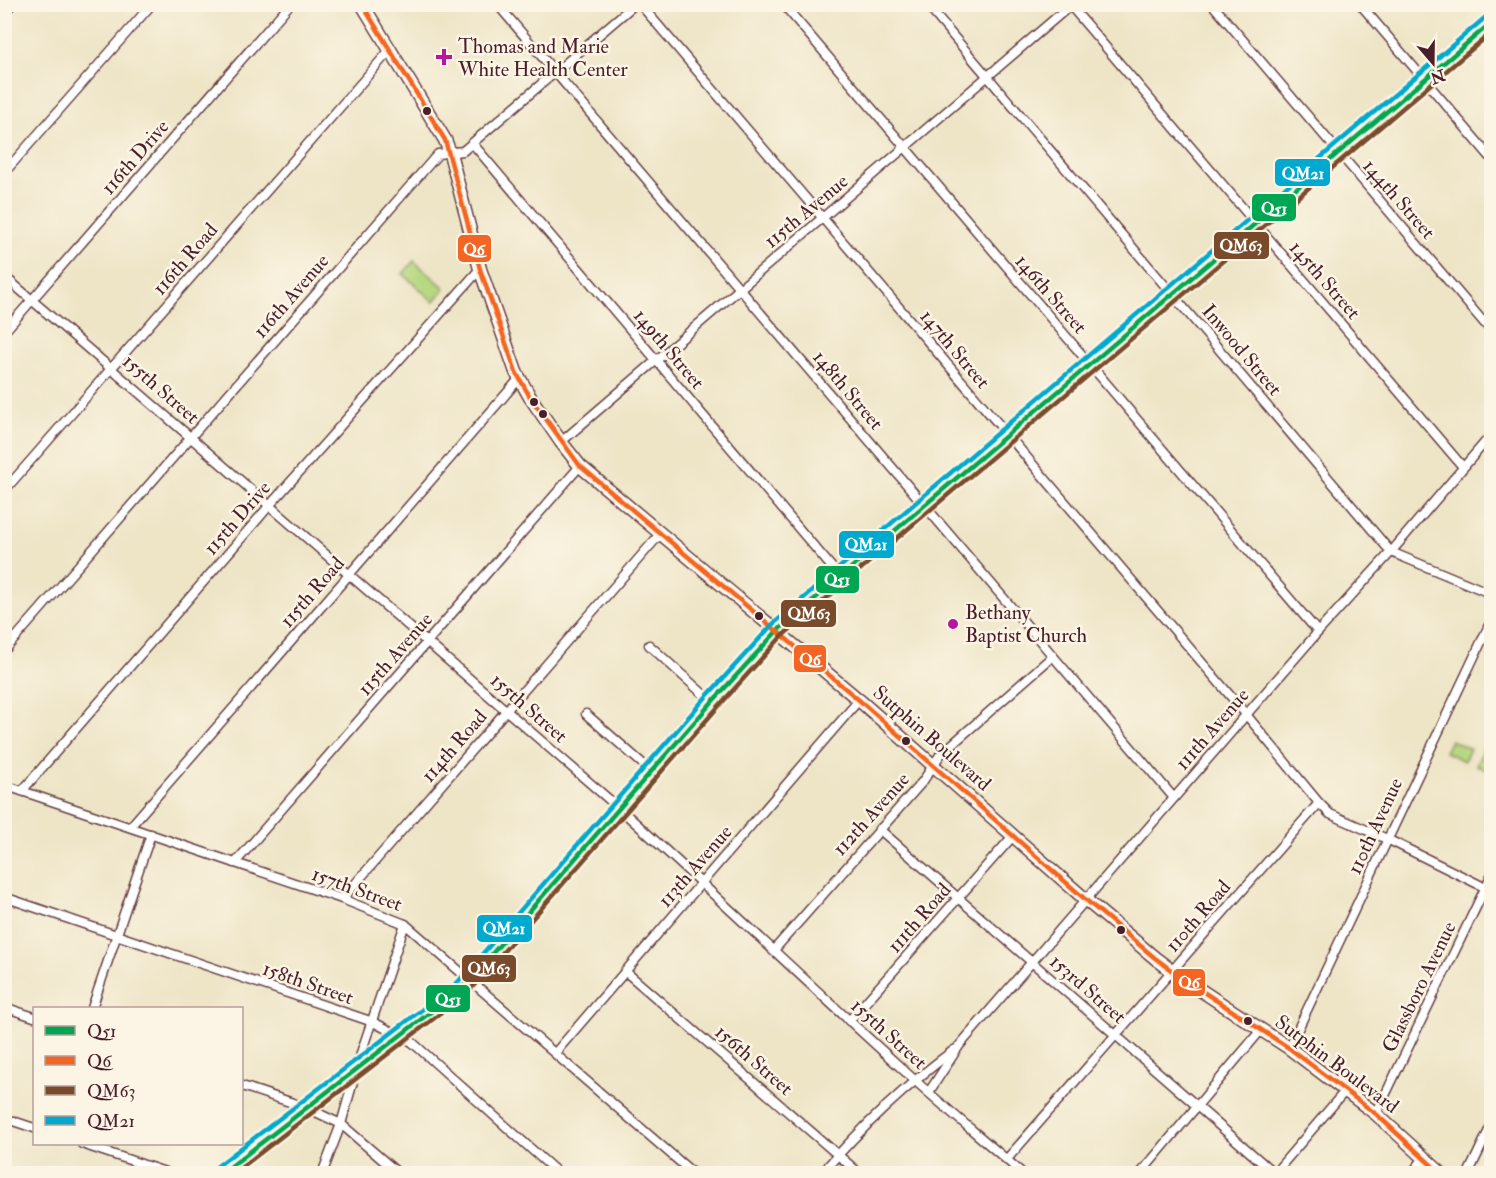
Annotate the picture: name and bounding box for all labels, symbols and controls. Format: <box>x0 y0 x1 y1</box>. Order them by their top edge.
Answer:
north arrow <box>1403 33 1463 93</box>
place label: Thomas and Marie White Health Center <box>457 34 628 82</box>
marker: Thomas and Marie White Health Center <box>435 48 453 66</box>
text: N <box>1427 64 1449 88</box>
unlabelled marker <box>421 105 433 117</box>
street label: 116th Drive <box>96 114 174 200</box>
street label: 144th Street <box>1357 154 1441 245</box>
line badge: QM21 <box>1274 158 1331 187</box>
text: QM21 <box>1282 164 1325 184</box>
street label: 115th Avenue <box>759 169 853 253</box>
line badge: Q51 <box>1251 193 1297 222</box>
text: Q51 <box>1261 199 1287 219</box>
street label: 116th Road <box>147 218 223 300</box>
line badge: QM63 <box>1213 231 1270 260</box>
line badge: Q6 <box>457 234 492 263</box>
text: QM63 <box>1219 236 1263 256</box>
street label: 145th Street <box>1284 236 1366 325</box>
text: Q6 <box>463 240 487 260</box>
street label: 116th Avenue <box>248 249 334 343</box>
street label: 146th Street <box>1010 249 1093 339</box>
street label: Inwood Street <box>1196 299 1288 401</box>
street label: 149th Street <box>628 304 710 395</box>
street label: 147th Street <box>915 304 996 394</box>
street label: 148th Street <box>807 345 889 435</box>
street label: 155th Street <box>117 349 205 430</box>
unlabelled marker <box>528 396 540 408</box>
unlabelled marker <box>537 408 549 420</box>
street label: 115th Drive <box>198 476 276 560</box>
line badge: QM21 <box>838 530 895 559</box>
text: QM21 <box>845 535 888 555</box>
street label: 115th Road <box>274 551 350 633</box>
line badge: Q51 <box>815 565 860 594</box>
text: Q51 <box>824 570 850 590</box>
line badge: QM63 <box>780 599 837 628</box>
place label: Bethany Baptist Church <box>965 600 1088 649</box>
text: QM63 <box>787 604 831 624</box>
street label: 115th Avenue <box>352 607 438 701</box>
unlabelled marker <box>753 610 765 622</box>
marker: Bethany Baptist Church <box>946 617 960 631</box>
line badge: Q6 <box>793 644 827 673</box>
text: Q6 <box>799 650 823 670</box>
street label: 155th Street <box>485 668 573 749</box>
street label: Sutphin Boulevard <box>867 680 996 797</box>
street label: 111th Avenue <box>1170 683 1254 775</box>
street label: 114th Road <box>416 704 492 787</box>
unlabelled marker <box>900 735 912 747</box>
street label: 112th Avenue <box>827 767 915 861</box>
street label: 110th Avenue <box>1342 774 1408 878</box>
street label: 113th Avenue <box>652 820 738 912</box>
street label: 157th Street <box>308 861 406 917</box>
street label: 110th Road <box>1160 875 1236 957</box>
street label: 111th Road <box>882 878 956 958</box>
line badge: QM21 <box>476 914 533 943</box>
street label: Glassboro Avenue <box>1377 918 1461 1056</box>
text: QM21 <box>483 919 526 939</box>
unlabelled marker <box>1115 924 1127 936</box>
street label: 153rd Street <box>1045 949 1132 1029</box>
line badge: QM63 <box>461 954 517 983</box>
street label: 158th Street <box>259 956 357 1010</box>
text: QM63 <box>467 959 511 979</box>
line badge: Q6 <box>1172 968 1206 997</box>
text: Q6 <box>1178 973 1202 993</box>
line badge: Q51 <box>425 984 471 1013</box>
text: Q51 <box>435 990 461 1010</box>
street label: 155th Street <box>846 993 933 1075</box>
legend <box>33 1007 243 1145</box>
street label: Sutphin Boulevard <box>1270 1009 1404 1120</box>
unlabelled marker <box>1242 1015 1254 1027</box>
street label: 156th Street <box>710 1019 799 1101</box>
text: Q51 <box>87 1020 117 1043</box>
text: Q6 <box>87 1050 114 1073</box>
text: QM63 <box>87 1080 135 1103</box>
text: QM21 <box>87 1110 135 1133</box>

